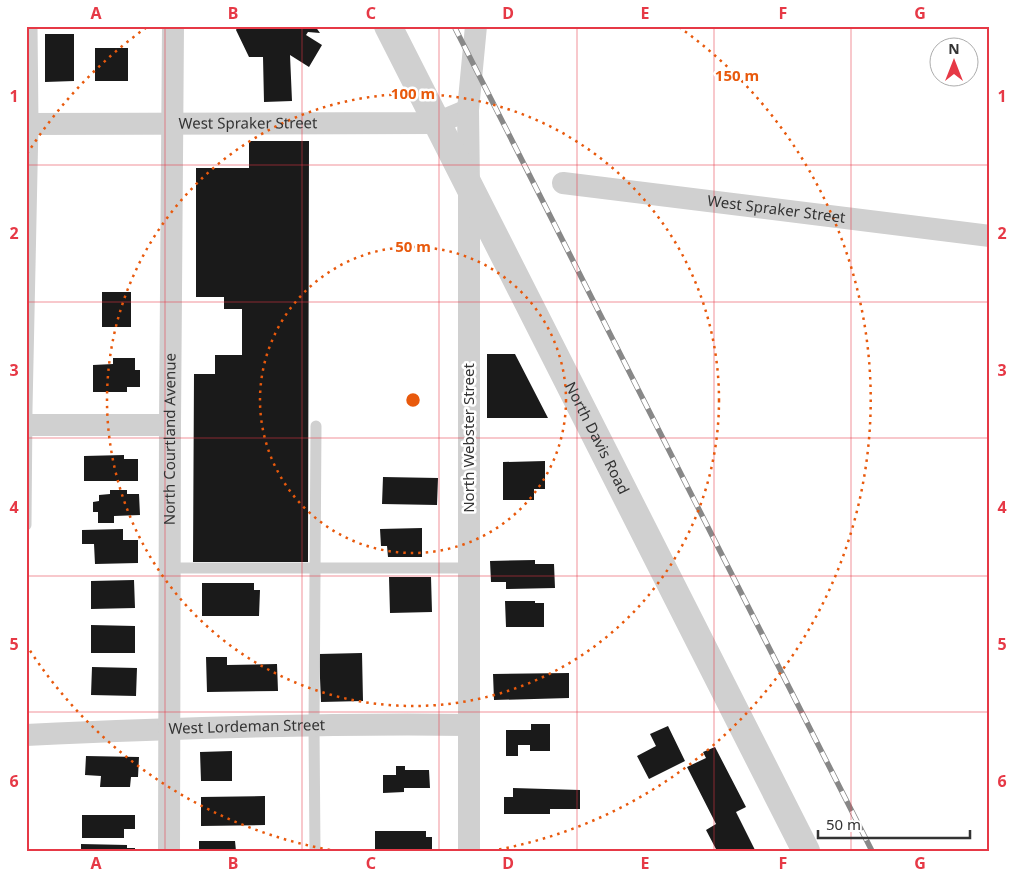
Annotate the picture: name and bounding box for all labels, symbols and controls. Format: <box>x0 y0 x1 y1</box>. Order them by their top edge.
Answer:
text: A <box>90 2 102 24</box>
text: B <box>228 2 238 24</box>
text: C <box>366 2 376 24</box>
text: D <box>502 2 514 24</box>
text: E <box>641 2 650 24</box>
text: F <box>779 2 787 24</box>
text: G <box>914 2 926 24</box>
north arrow <box>928 38 978 88</box>
text: N <box>948 39 960 58</box>
text: 150 m <box>715 65 759 85</box>
text: 100 m <box>391 83 435 103</box>
text: 1 <box>9 85 19 107</box>
text: 1 <box>997 85 1007 107</box>
street label: West Spraker Street <box>178 112 318 133</box>
street label: West Spraker Street <box>706 190 847 227</box>
text: 2 <box>9 222 19 244</box>
text: 2 <box>997 222 1007 244</box>
text: 50 m <box>395 236 431 256</box>
street label: North Courtland Avenue <box>159 353 180 525</box>
text: 3 <box>9 359 19 381</box>
text: 3 <box>997 359 1007 381</box>
street label: North Webster Street <box>458 363 478 513</box>
street label: North Davis Road <box>561 378 634 497</box>
centre of rings <box>404 391 422 409</box>
text: 4 <box>9 496 19 518</box>
text: 4 <box>997 496 1007 518</box>
text: 5 <box>9 633 19 655</box>
text: 5 <box>997 633 1007 655</box>
street label: West Lordeman Street <box>168 714 326 738</box>
text: 6 <box>9 770 19 792</box>
text: 6 <box>997 770 1007 792</box>
scale bar <box>818 807 971 839</box>
text: 50 m <box>826 814 861 834</box>
text: A <box>90 852 102 874</box>
text: B <box>228 852 238 874</box>
text: C <box>366 852 376 874</box>
text: D <box>502 852 514 874</box>
text: E <box>641 852 650 874</box>
text: F <box>779 852 787 874</box>
text: G <box>914 852 926 874</box>

